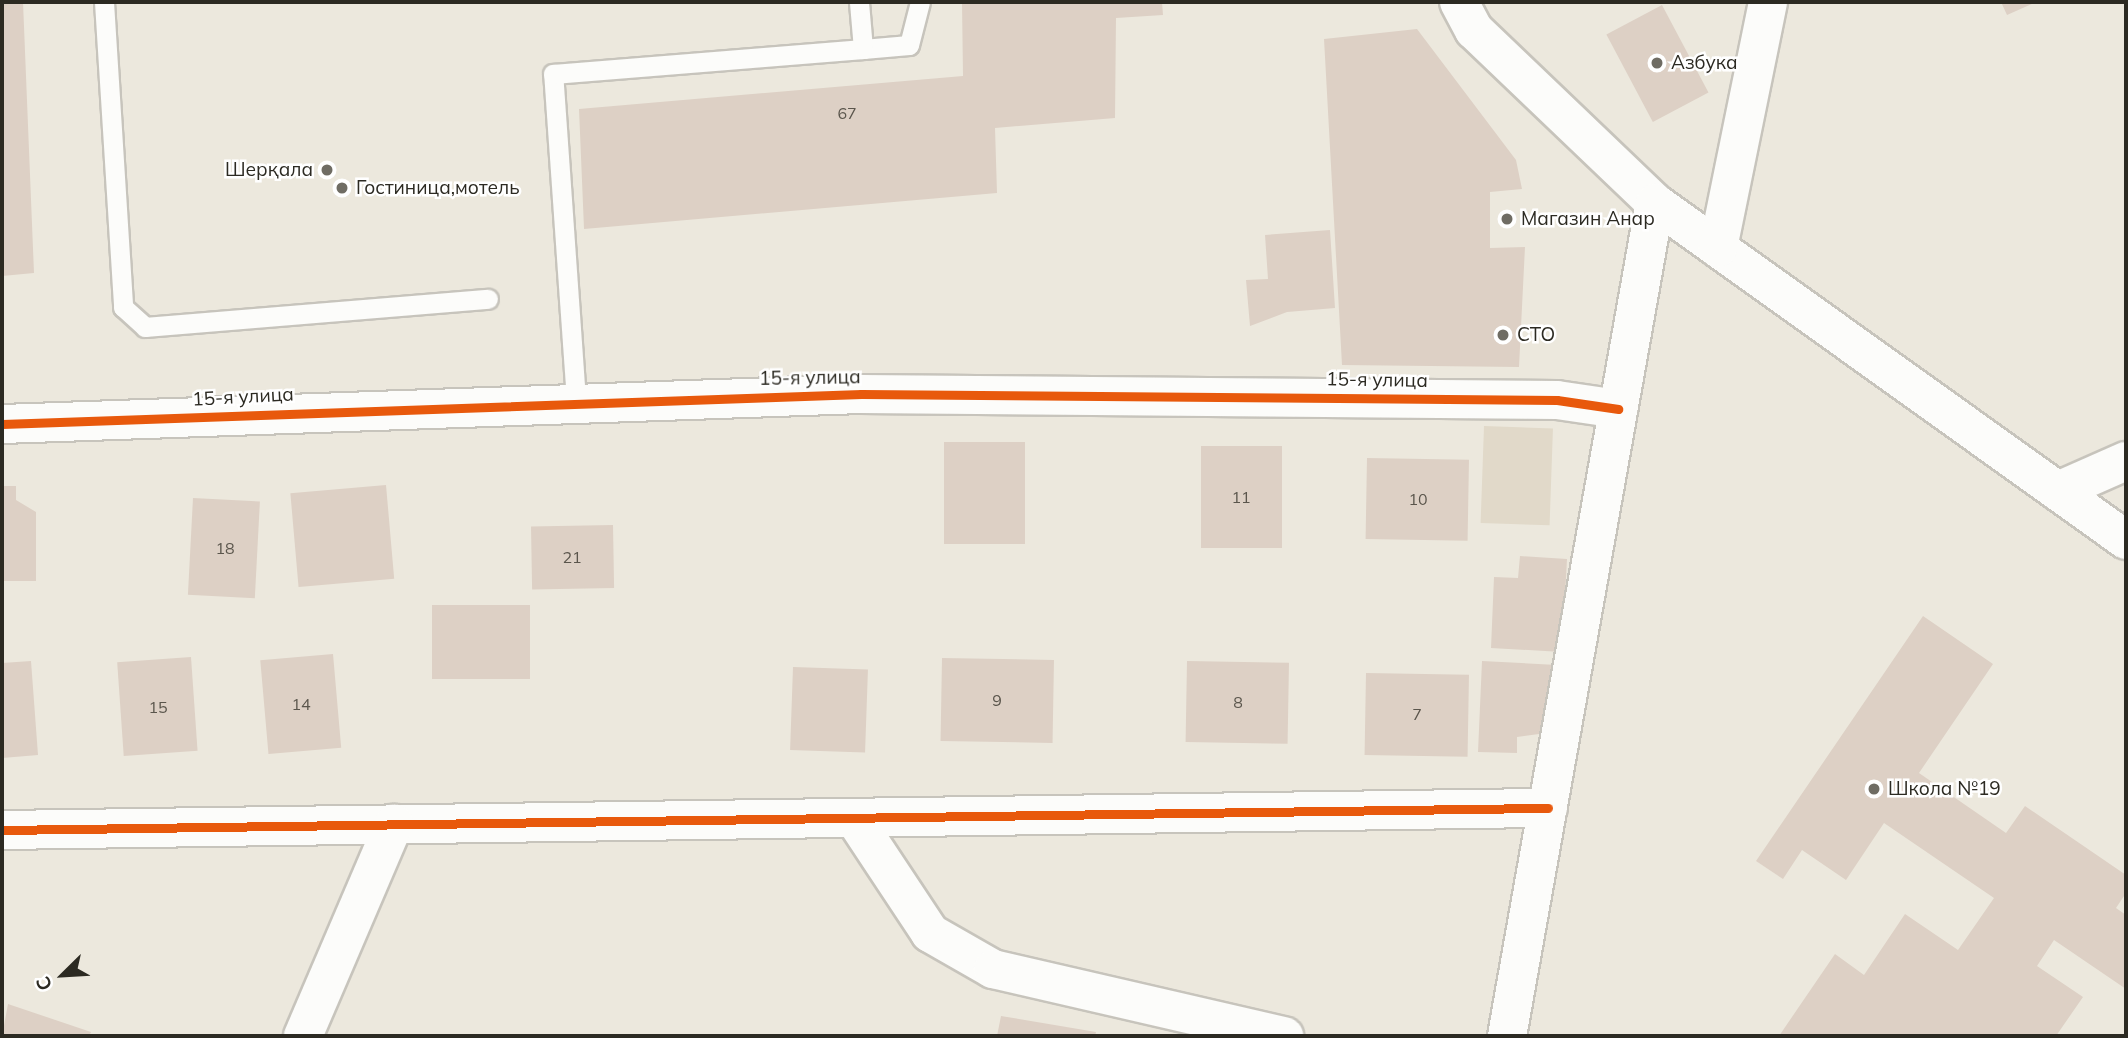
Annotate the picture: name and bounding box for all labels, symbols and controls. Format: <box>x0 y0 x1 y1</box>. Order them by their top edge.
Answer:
place label: Азбука <box>1671 52 1738 74</box>
marker: Азбука <box>1649 55 1665 71</box>
house number: 67 <box>837 103 857 123</box>
place label: Шерқала <box>225 159 313 181</box>
marker: Шерқала <box>319 162 335 178</box>
place label: Гостиница,мотель <box>356 177 520 199</box>
marker: Гостиница,мотель <box>334 180 350 196</box>
place label: Магазин Анар <box>1521 208 1655 230</box>
marker: Магазин Анар <box>1499 211 1515 227</box>
place label: СТО <box>1517 324 1555 346</box>
marker: СТО <box>1495 327 1511 343</box>
street label: 15-я улица <box>759 366 861 390</box>
street label: 15-я улица <box>1326 368 1428 392</box>
street label: 15-я улица <box>192 383 294 411</box>
house number: 11 <box>1231 487 1251 507</box>
house number: 10 <box>1408 489 1428 509</box>
house number: 18 <box>215 538 235 558</box>
house number: 21 <box>562 547 582 567</box>
house number: 9 <box>992 690 1002 710</box>
house number: 8 <box>1233 692 1243 712</box>
house number: 14 <box>291 694 311 714</box>
house number: 15 <box>148 697 168 717</box>
house number: 7 <box>1412 704 1422 724</box>
place label: Школа №19 <box>1888 778 2001 800</box>
marker: Школа №19 <box>1866 781 1882 797</box>
north arrow <box>28 940 98 1010</box>
text: С <box>30 973 57 994</box>

